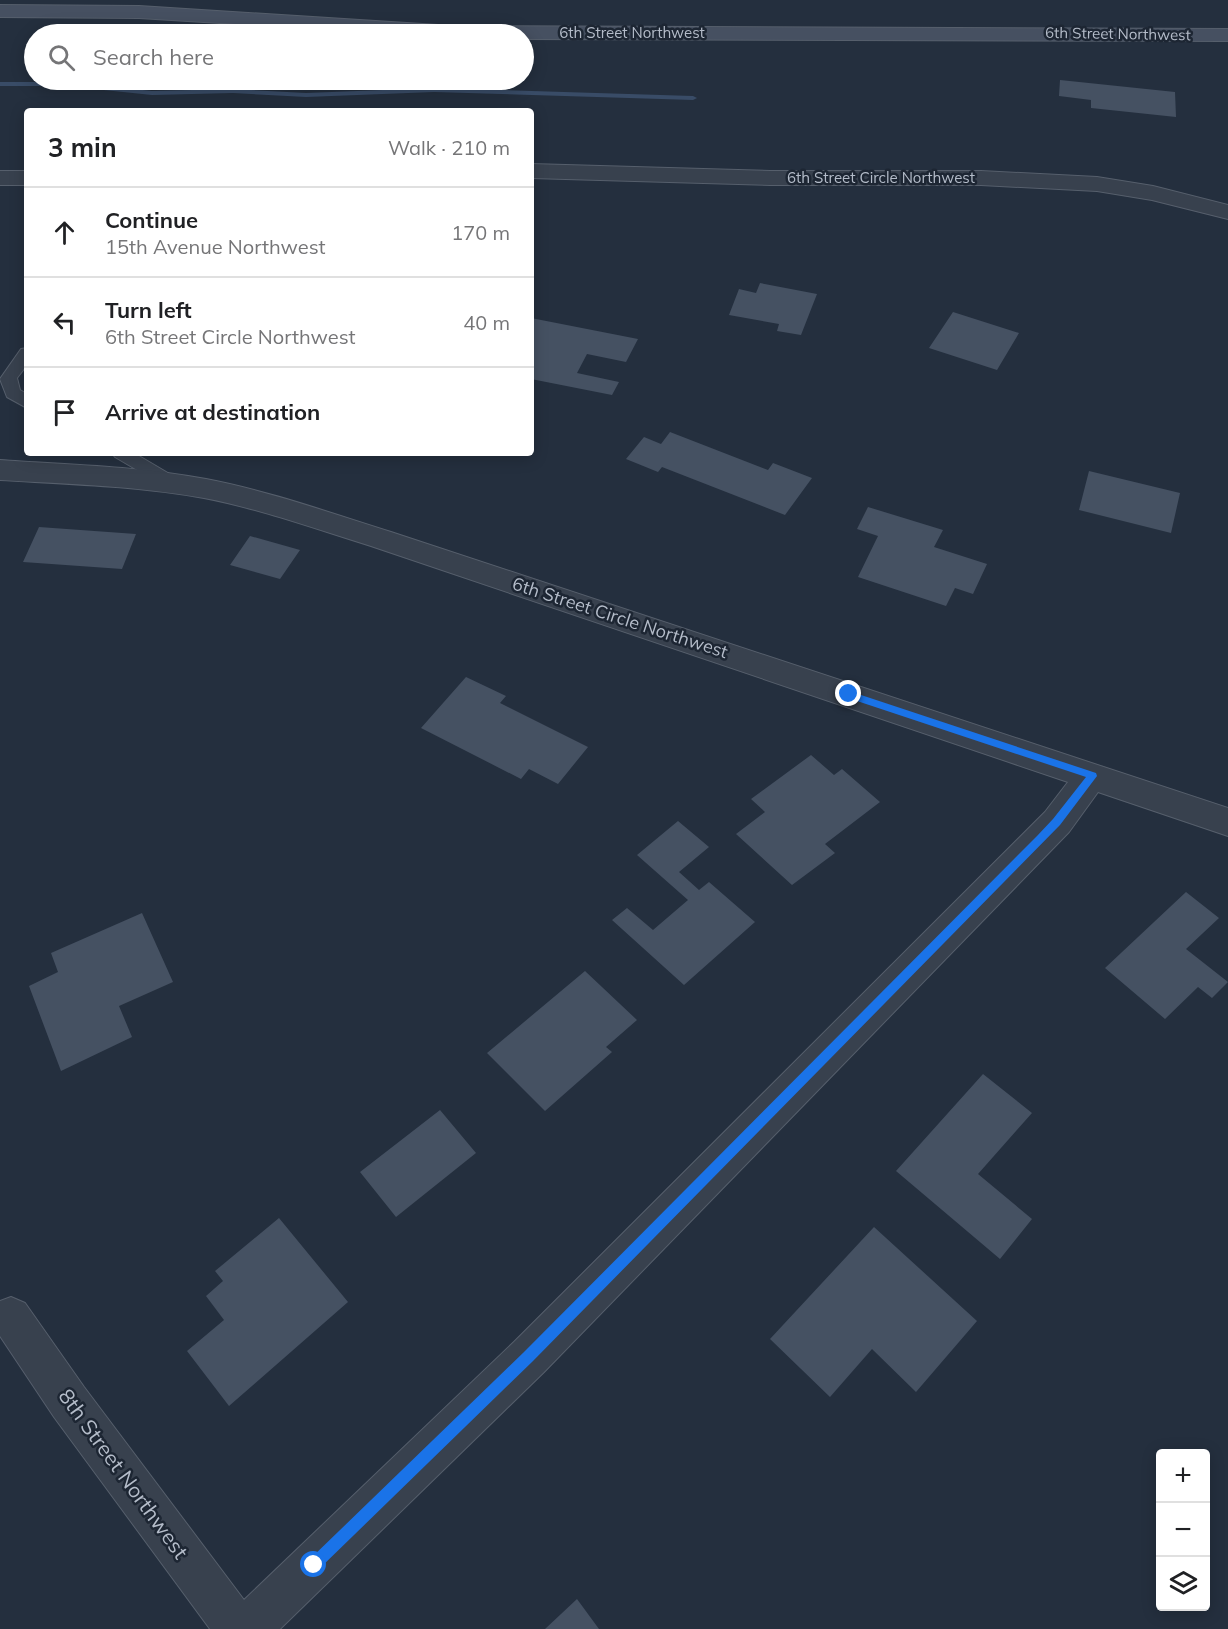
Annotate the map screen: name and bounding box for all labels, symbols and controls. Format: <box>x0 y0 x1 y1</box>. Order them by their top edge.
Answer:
street label: 6th Street Northwest <box>559 23 705 42</box>
street label: 6th Street Northwest <box>1045 23 1191 44</box>
search box <box>24 24 534 90</box>
icon: search <box>45 41 78 74</box>
text: Search here <box>93 43 214 71</box>
text: 3 min <box>48 131 117 164</box>
text: Walk · 210 m <box>388 135 510 160</box>
street label: 6th Street Circle Northwest <box>787 168 975 187</box>
text: Continue <box>105 206 198 234</box>
icon: ahead <box>48 216 81 249</box>
text: 170 m <box>451 220 510 245</box>
text: 15th Avenue Northwest <box>105 234 326 259</box>
text: Turn left <box>105 296 192 324</box>
icon: left <box>48 306 81 339</box>
text: 40 m <box>463 310 510 335</box>
text: 6th Street Circle Northwest <box>105 324 356 349</box>
icon: arrive <box>48 396 81 429</box>
text: Arrive at destination <box>105 398 320 426</box>
street label: 6th Street Circle Northwest <box>509 572 731 663</box>
route end <box>835 680 861 706</box>
street label: 8th Street Northwest <box>53 1383 194 1564</box>
map controls <box>1156 1449 1210 1611</box>
button: + <box>1156 1449 1210 1503</box>
button: − <box>1156 1503 1210 1557</box>
route start <box>300 1551 326 1577</box>
button: layers <box>1156 1557 1210 1611</box>

